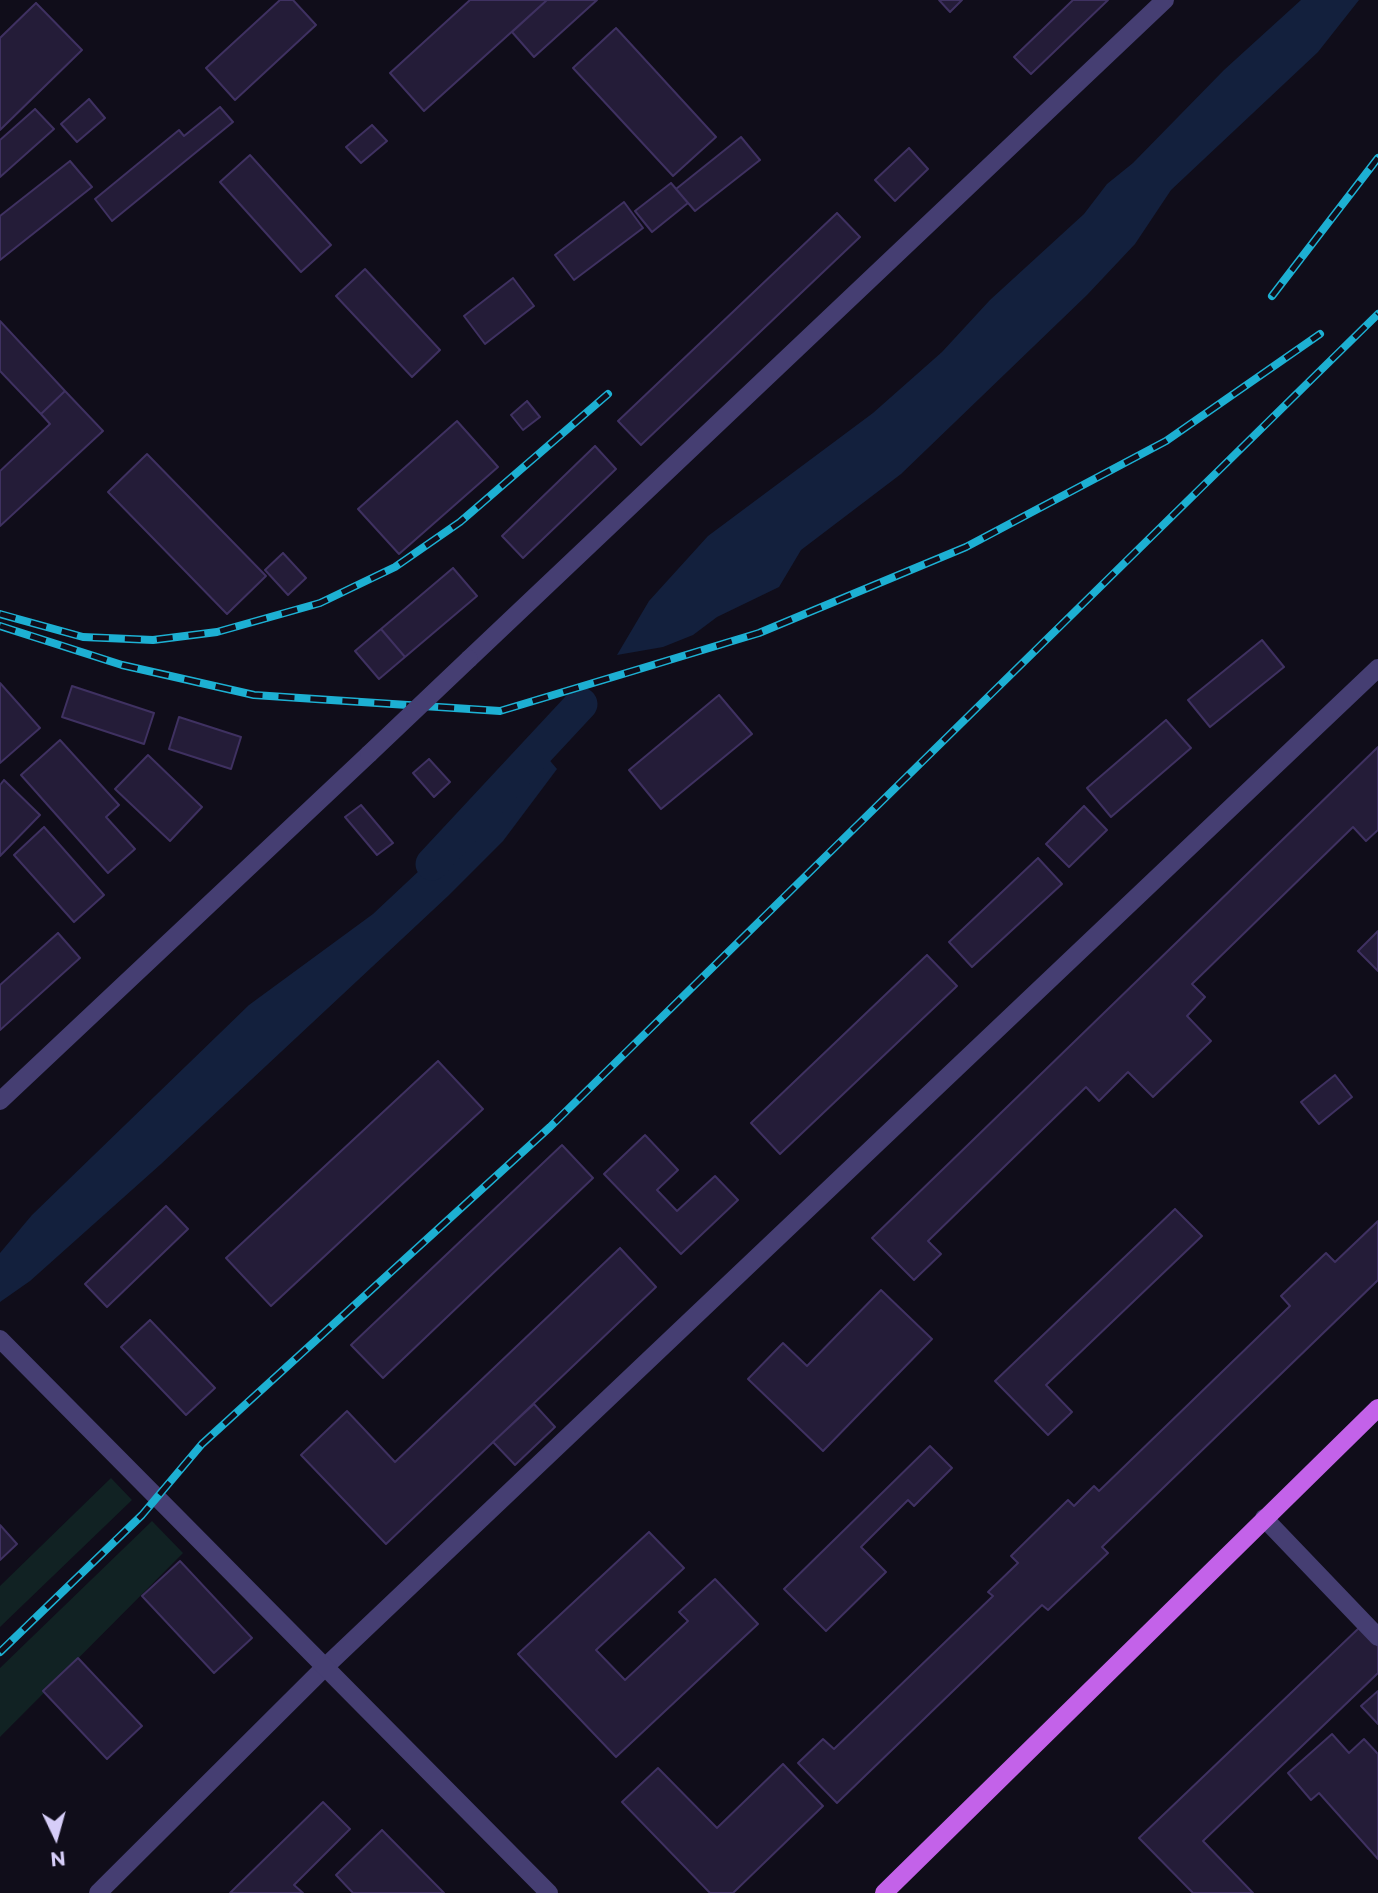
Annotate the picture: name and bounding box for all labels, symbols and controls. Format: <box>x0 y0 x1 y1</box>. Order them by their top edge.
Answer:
north arrow <box>21 1802 91 1872</box>
text: N <box>49 1846 67 1871</box>

